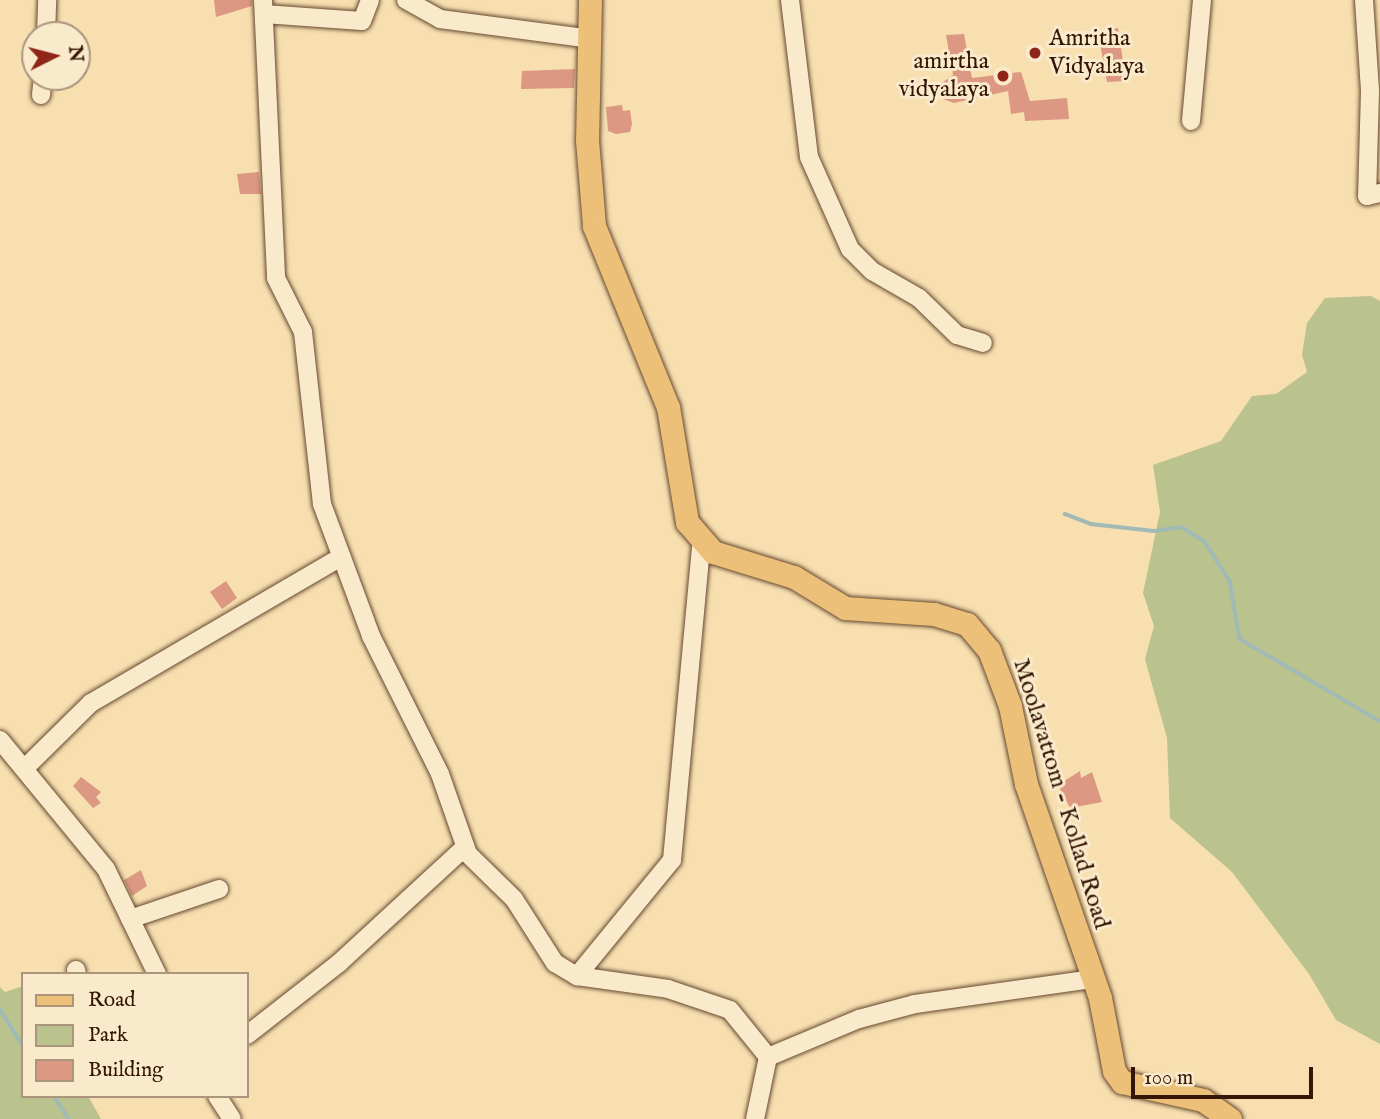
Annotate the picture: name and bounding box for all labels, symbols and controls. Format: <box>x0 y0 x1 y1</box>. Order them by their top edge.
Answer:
north arrow <box>21 21 91 91</box>
place label: Amritha Vidyalaya <box>1049 25 1144 81</box>
text: N <box>62 45 88 63</box>
marker: Amritha Vidyalaya <box>1027 45 1043 61</box>
place label: amirtha vidyalaya <box>899 48 989 104</box>
marker: amirtha vidyalaya <box>995 68 1011 84</box>
street label: Moolavattom - Kollad Road <box>1006 655 1116 933</box>
legend <box>21 972 248 1098</box>
text: Road <box>88 987 135 1014</box>
text: Park <box>88 1022 128 1049</box>
scale bar <box>1135 1052 1317 1096</box>
text: Building <box>88 1057 163 1084</box>
text: 100 m <box>1144 1065 1193 1092</box>

